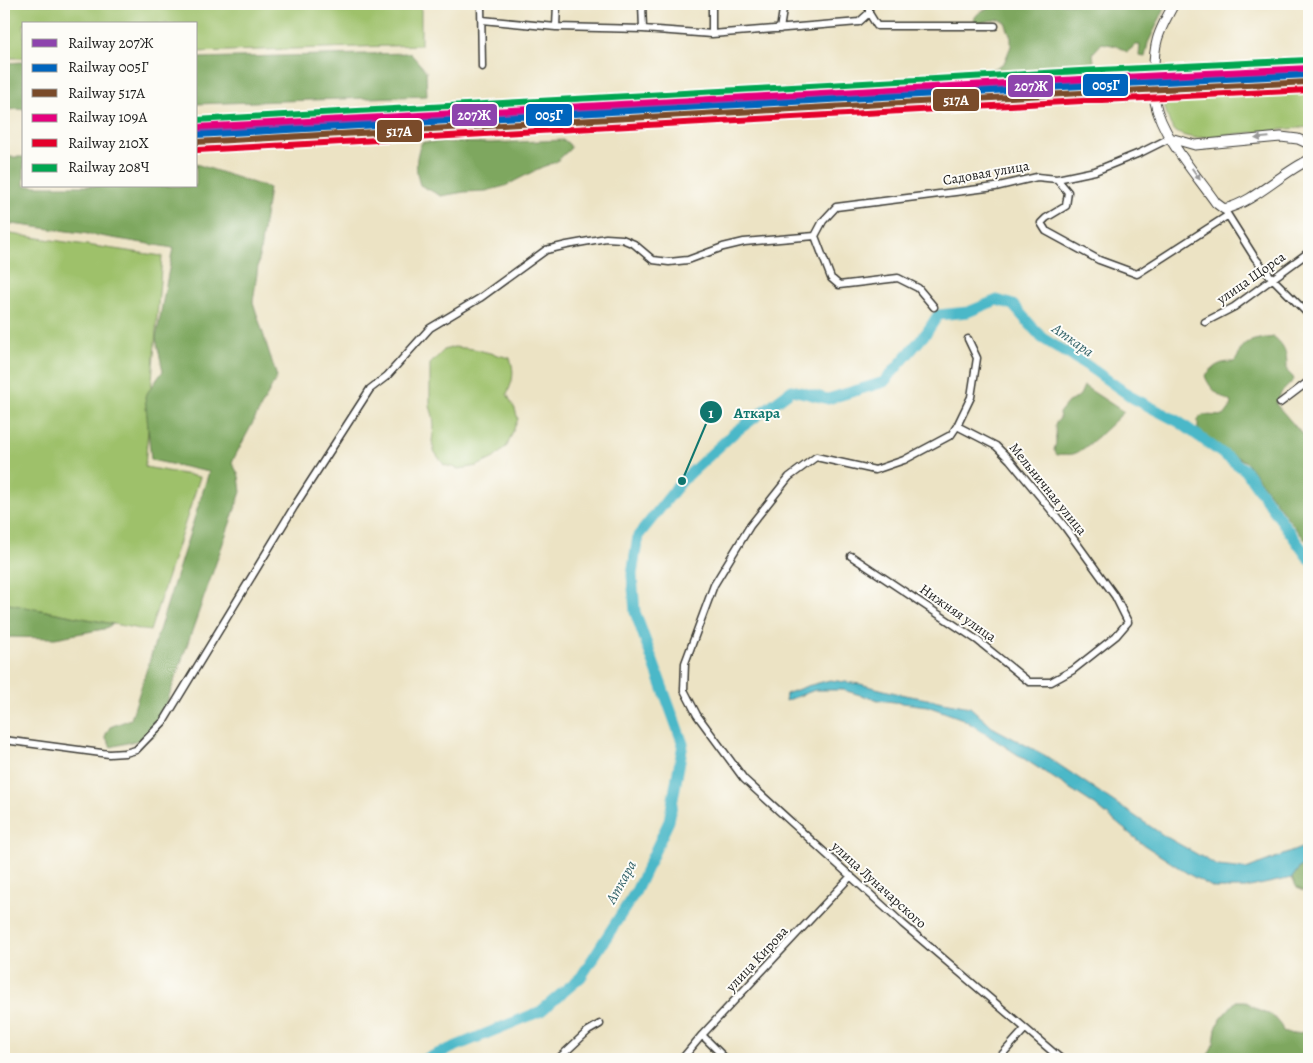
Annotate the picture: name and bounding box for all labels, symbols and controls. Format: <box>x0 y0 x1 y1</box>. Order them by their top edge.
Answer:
legend <box>22 22 198 188</box>
text: Railway 207Ж <box>68 33 154 53</box>
text: Railway 005Г <box>68 57 149 77</box>
line badge: 005Г <box>1082 73 1129 97</box>
line badge: 207Ж <box>1007 74 1054 98</box>
text: 005Г <box>1092 76 1120 95</box>
text: 207Ж <box>1014 77 1048 96</box>
text: Railway 517А <box>68 83 145 103</box>
line badge: 517А <box>932 88 980 112</box>
text: 517А <box>943 91 969 110</box>
line badge: 207Ж <box>451 103 498 127</box>
line badge: 005Г <box>525 103 573 127</box>
text: 207Ж <box>457 106 491 125</box>
text: 005Г <box>535 106 563 125</box>
text: Railway 109А <box>68 107 147 127</box>
line badge: 517А <box>376 119 423 143</box>
text: 517А <box>386 122 412 141</box>
text: Railway 210Х <box>68 133 149 153</box>
one-way arrow <box>1253 134 1269 142</box>
street label: Садовая улица <box>941 156 1031 190</box>
text: Railway 208Ч <box>68 157 150 177</box>
one-way arrow <box>1191 168 1201 181</box>
street label: улица Щорса <box>1212 247 1290 309</box>
water label: Аткара <box>1047 318 1098 362</box>
callout: Аткара <box>698 397 790 427</box>
text: 1 <box>708 403 714 423</box>
text: Аткара <box>733 403 781 423</box>
street label: Мельничная улица <box>1005 439 1092 540</box>
street label: Нижняя улица <box>916 580 1000 647</box>
street label: улица Луначарского <box>827 837 931 933</box>
water label: Аткара <box>600 857 641 908</box>
street label: улица Кирова <box>721 922 793 997</box>

